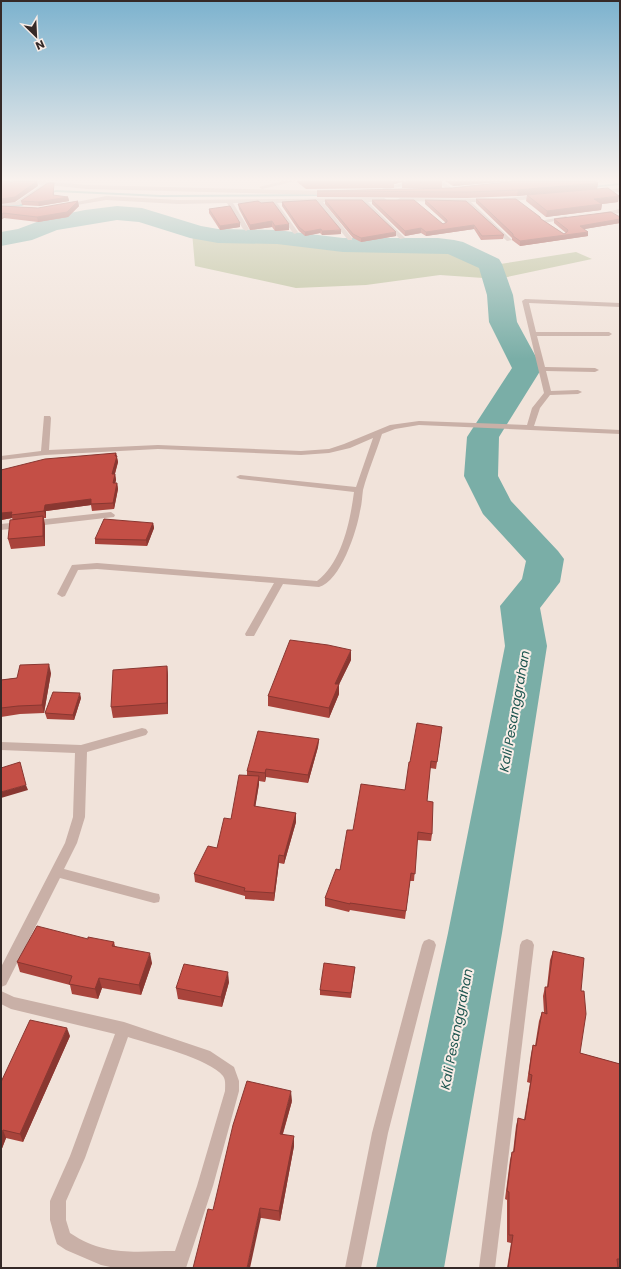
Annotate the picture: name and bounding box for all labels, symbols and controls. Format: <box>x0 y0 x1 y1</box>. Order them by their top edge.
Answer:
north arrow <box>16 16 56 56</box>
text: N <box>33 36 47 54</box>
water label: Kali Pesanggrahan <box>494 649 535 773</box>
water label: Kali Pesanggrahan <box>435 967 478 1091</box>

